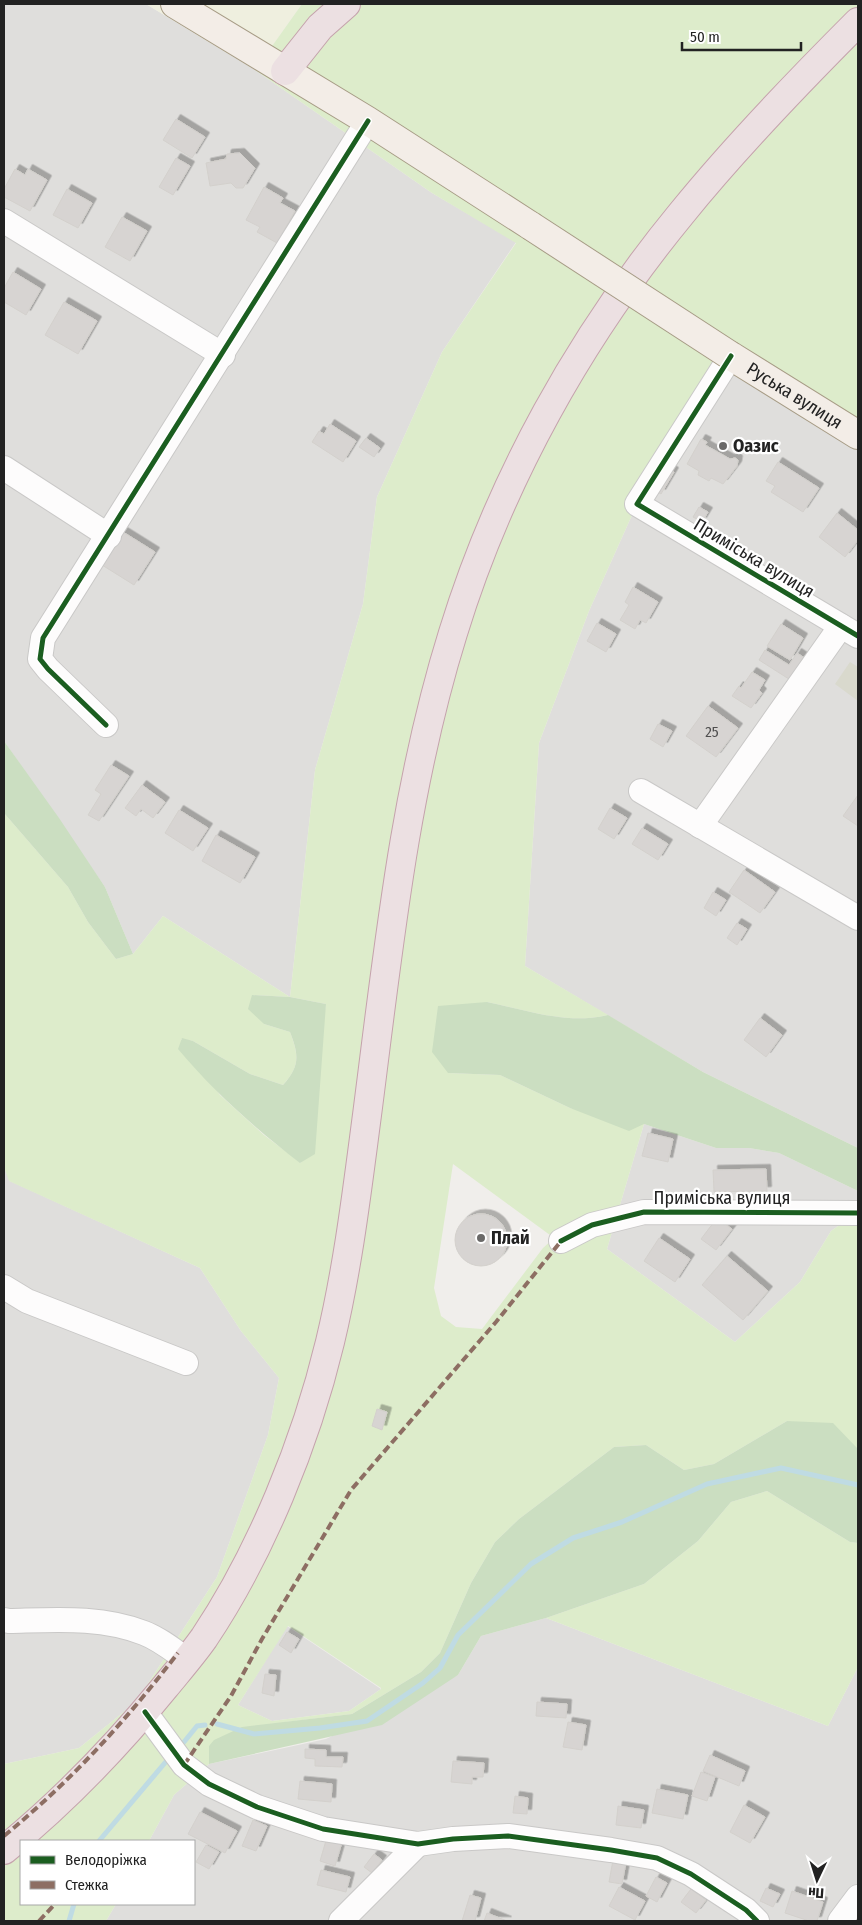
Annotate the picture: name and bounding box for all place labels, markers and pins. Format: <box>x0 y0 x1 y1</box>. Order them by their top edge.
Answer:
place label: Оазис <box>733 435 779 457</box>
marker: Оазис <box>717 440 729 452</box>
place label: Плай <box>491 1227 530 1249</box>
marker: Плай <box>475 1232 487 1244</box>

